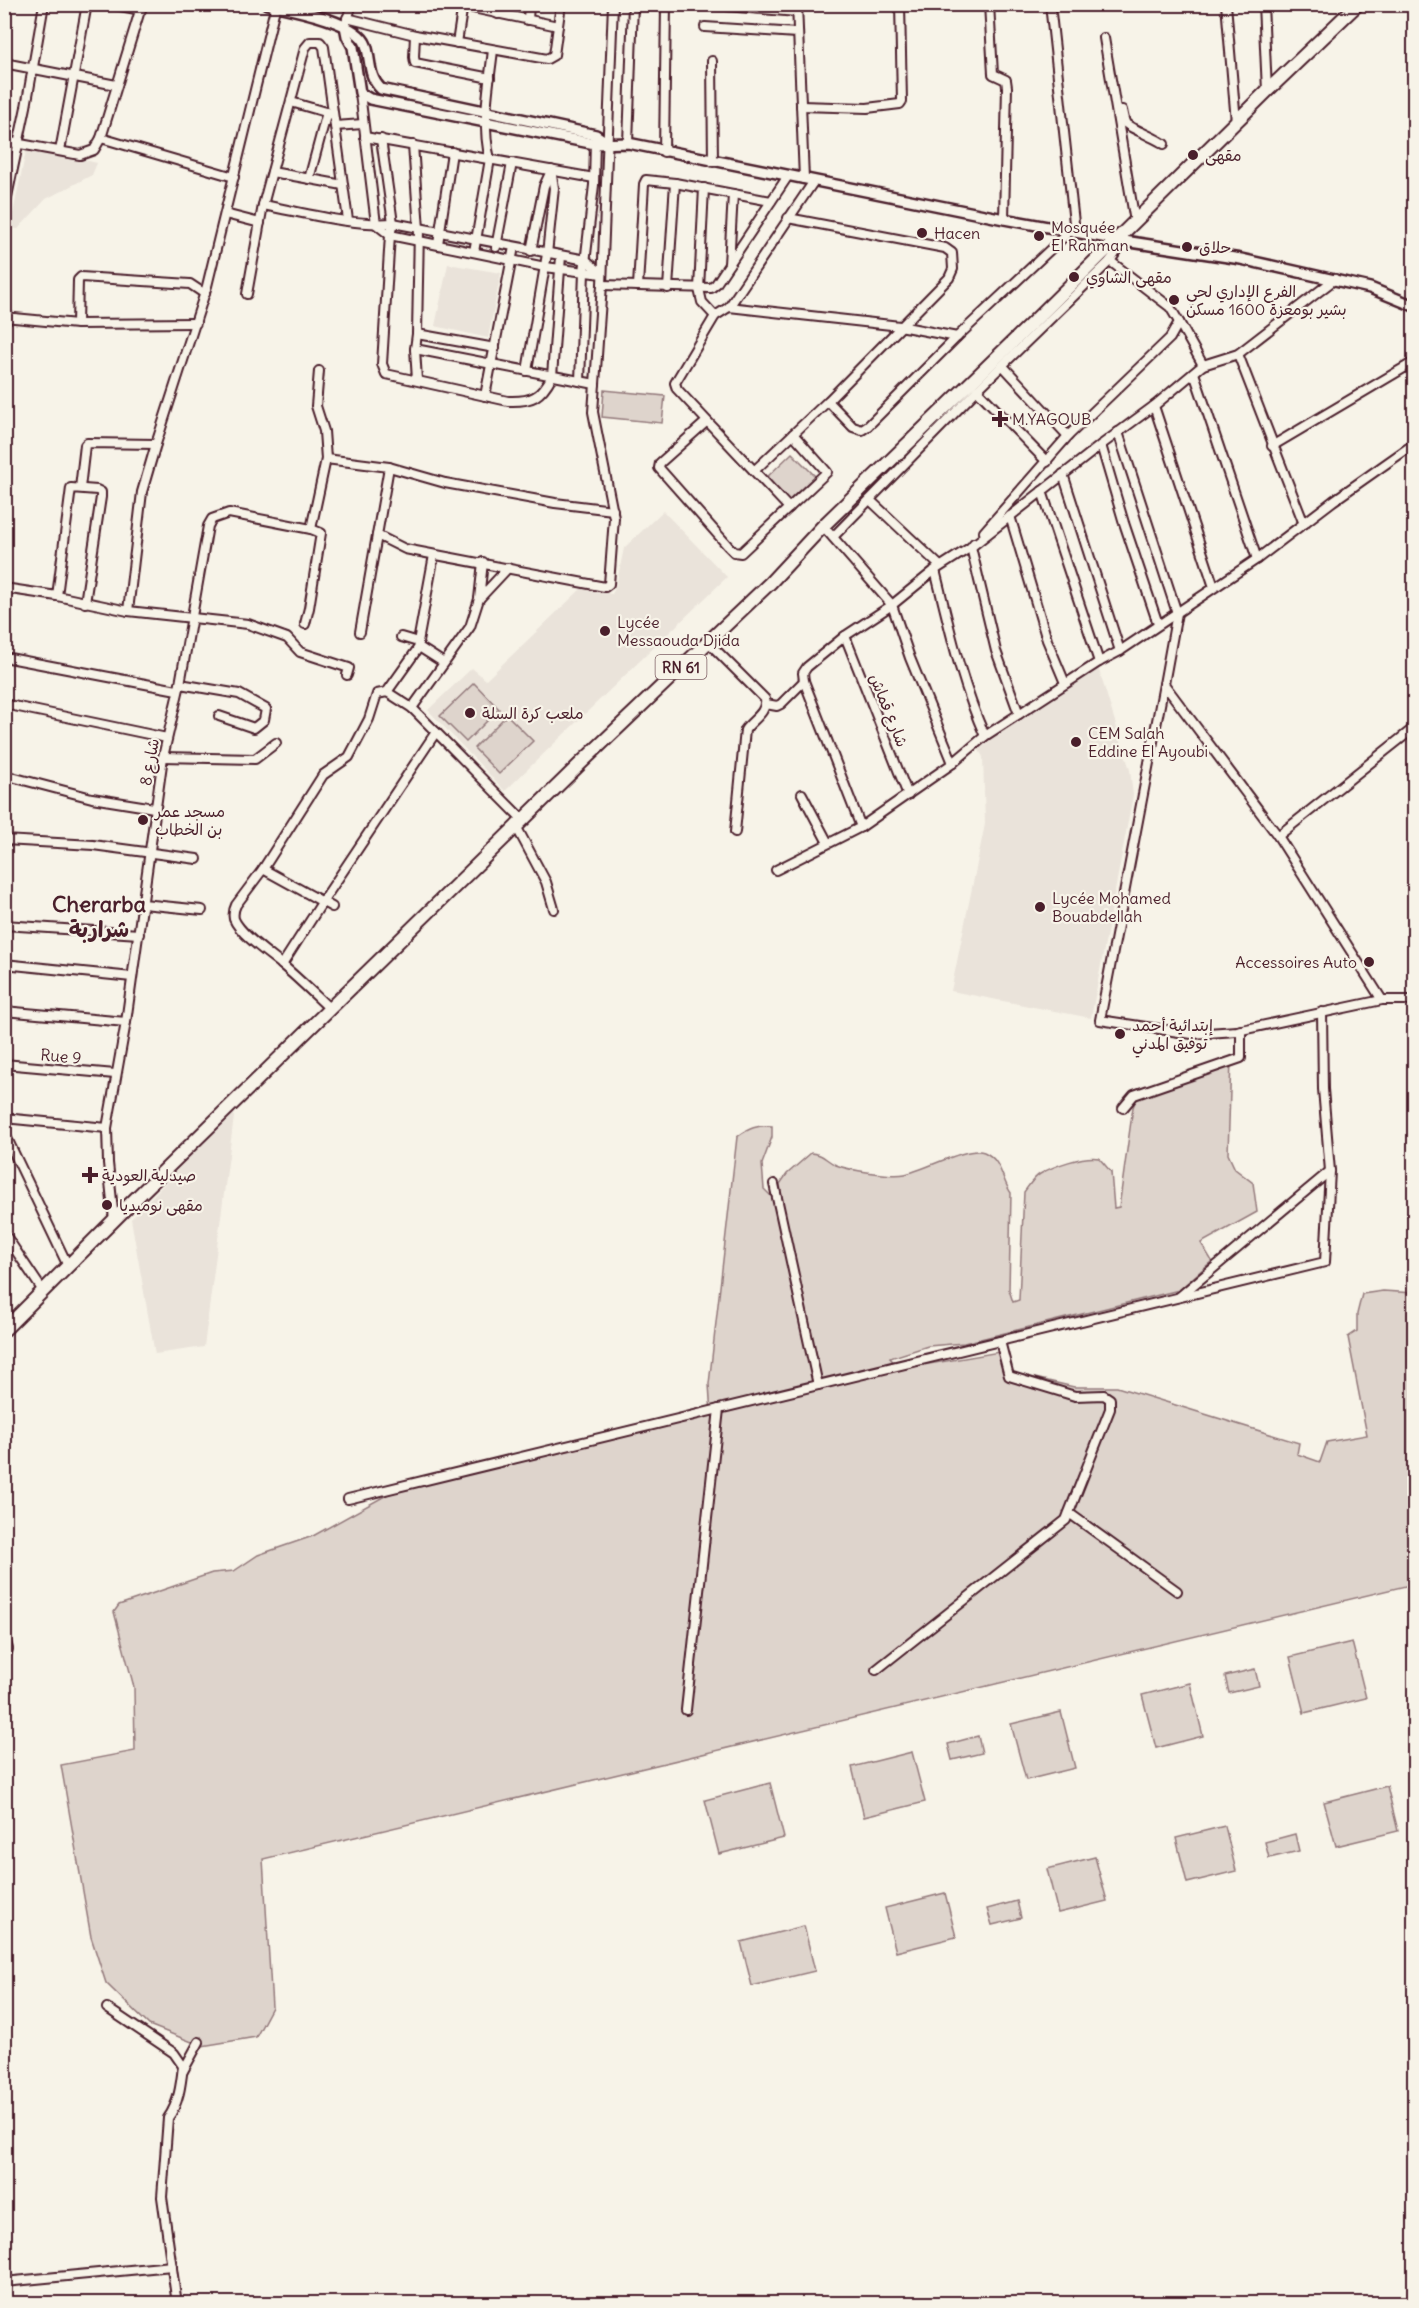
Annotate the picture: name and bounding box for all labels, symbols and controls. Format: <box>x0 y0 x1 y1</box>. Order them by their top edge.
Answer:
place label: مقهى <box>1205 145 1242 166</box>
marker: مقهى <box>1186 148 1200 162</box>
place label: Mosquée El Rahman <box>1051 217 1129 255</box>
place label: Hacen <box>934 223 980 243</box>
marker: Hacen <box>915 226 929 240</box>
marker: Mosquée El Rahman <box>1032 229 1046 243</box>
place label: حلاق <box>1199 237 1231 257</box>
marker: حلاق <box>1180 240 1194 254</box>
place label: مقهى الشاوي <box>1086 267 1172 289</box>
marker: مقهى الشاوي <box>1067 270 1081 284</box>
place label: الفرع الإداري لحي بشير بومعزة 1600 مسكن <box>1186 281 1347 320</box>
marker: الفرع الإداري لحي بشير بومعزة 1600 مسكن <box>1167 293 1181 307</box>
place label: M.YAGOUB <box>1012 409 1091 429</box>
marker: M.YAGOUB <box>993 412 1007 426</box>
place label: Lycée Messaouda Djida <box>617 612 740 650</box>
marker: Lycée Messaouda Djida <box>598 624 612 638</box>
road number: RN 61 <box>656 655 706 679</box>
street label: شارع قماش <box>863 670 913 750</box>
place label: ملعب كرة السلة <box>482 703 584 723</box>
marker: ملعب كرة السلة <box>463 706 477 720</box>
place label: CEM Salah Eddine El Ayoubi <box>1088 723 1208 761</box>
marker: CEM Salah Eddine El Ayoubi <box>1069 735 1083 749</box>
street label: شارع 8 <box>135 737 165 788</box>
place label: مسجد عمر بن الخطاب <box>153 801 225 839</box>
marker: مسجد عمر بن الخطاب <box>136 813 150 827</box>
place label: Lycée Mohamed Bouabdellah <box>1052 888 1171 926</box>
district label: Cherarba شراربة <box>52 890 146 943</box>
marker: Lycée Mohamed Bouabdellah <box>1033 900 1047 914</box>
place label: Accessoires Auto <box>1235 952 1357 972</box>
marker: Accessoires Auto <box>1362 955 1376 969</box>
place label: إبتدائية أحمد توفيق المدني <box>1132 1015 1213 1058</box>
marker: إبتدائية أحمد توفيق المدني <box>1113 1027 1127 1041</box>
street label: Rue 9 <box>40 1044 82 1068</box>
place label: صيدلية العودية <box>102 1165 196 1186</box>
marker: صيدلية العودية <box>83 1168 97 1182</box>
place label: مقهى نوميديا <box>119 1195 203 1216</box>
marker: مقهى نوميديا <box>100 1198 114 1212</box>

